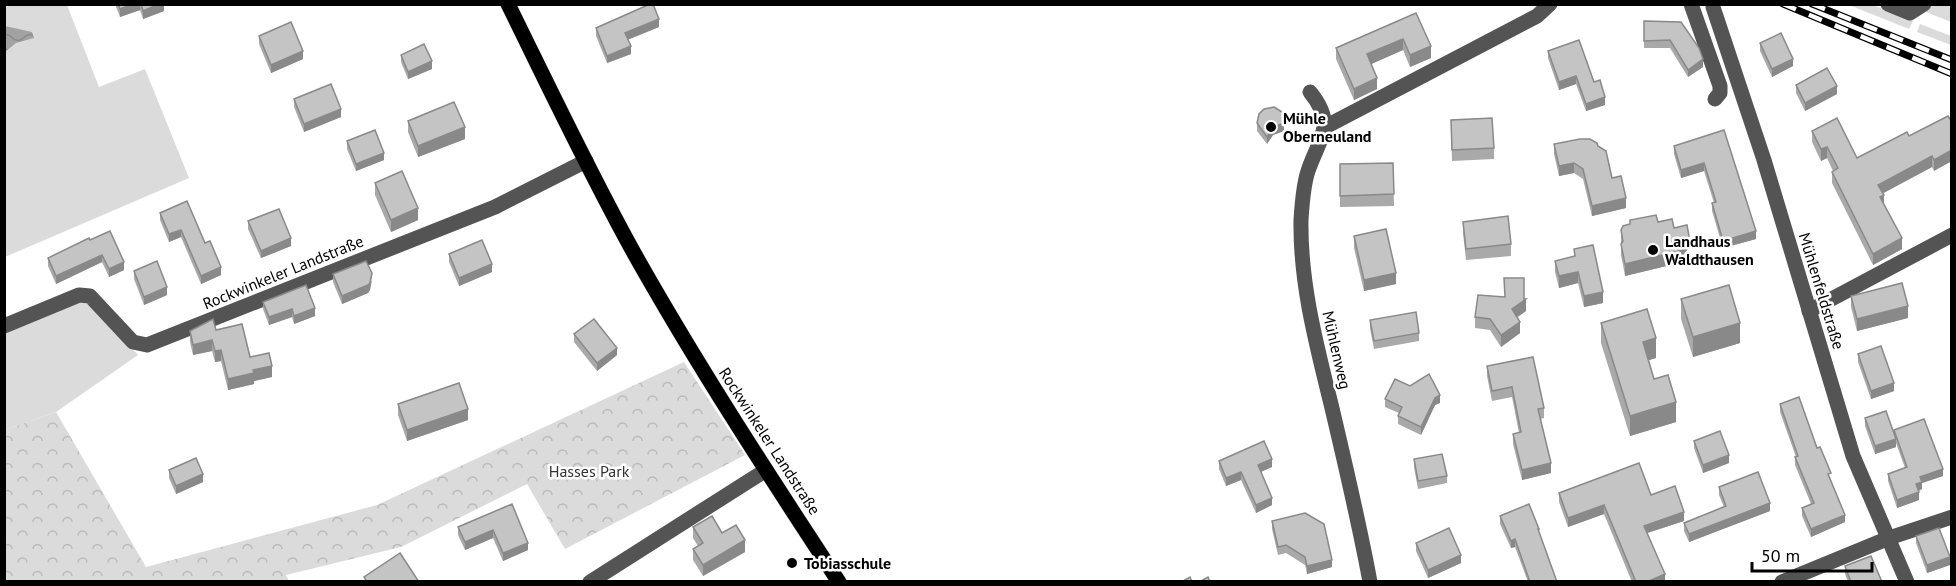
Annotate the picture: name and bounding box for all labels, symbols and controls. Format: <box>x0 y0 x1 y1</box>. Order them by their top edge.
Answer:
place label: Mühle Oberneuland <box>1283 108 1371 146</box>
marker: Mühle Oberneuland <box>1264 120 1278 134</box>
street label: Mühlenfeldstraße <box>1795 230 1849 352</box>
street label: Rockwinkeler Landstraße <box>200 231 366 313</box>
place label: Landhaus Waldthausen <box>1665 231 1754 269</box>
marker: Landhaus Waldthausen <box>1646 243 1660 257</box>
street label: Mühlenweg <box>1318 309 1356 391</box>
street label: Rockwinkeler Landstraße <box>715 364 825 518</box>
park label: Hasses Park <box>549 461 630 481</box>
scale bar <box>1752 535 1872 573</box>
text: 50 m <box>1761 544 1800 567</box>
place label: Tobiasschule <box>804 553 891 573</box>
marker: Tobiasschule <box>785 556 799 570</box>

